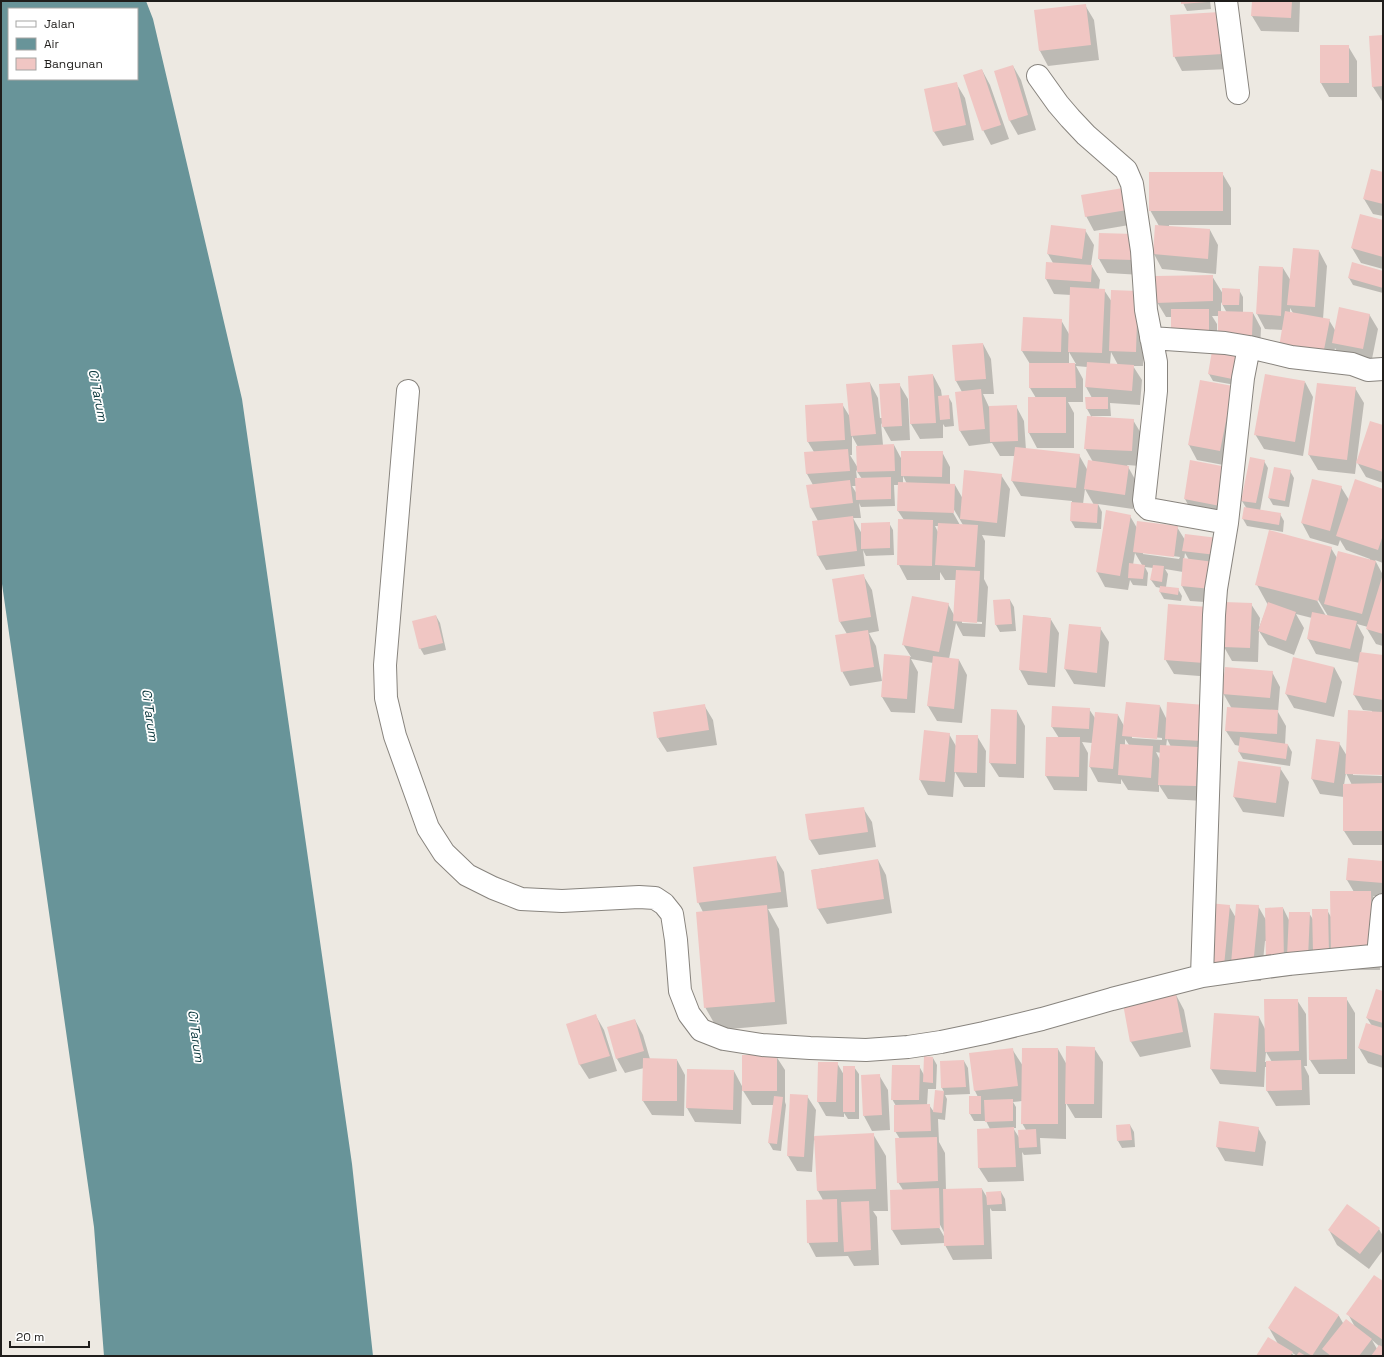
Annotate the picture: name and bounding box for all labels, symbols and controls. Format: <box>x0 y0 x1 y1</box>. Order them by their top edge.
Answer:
legend <box>8 8 138 80</box>
text: Jalan <box>44 16 75 32</box>
text: Air <box>44 36 60 52</box>
text: Bangunan <box>44 56 103 72</box>
water label: Ci Tarum <box>85 368 112 423</box>
water label: Ci Tarum <box>138 688 162 743</box>
water label: Ci Tarum <box>184 1009 208 1064</box>
scale bar <box>10 1323 89 1349</box>
text: 20 m <box>16 1329 44 1345</box>

